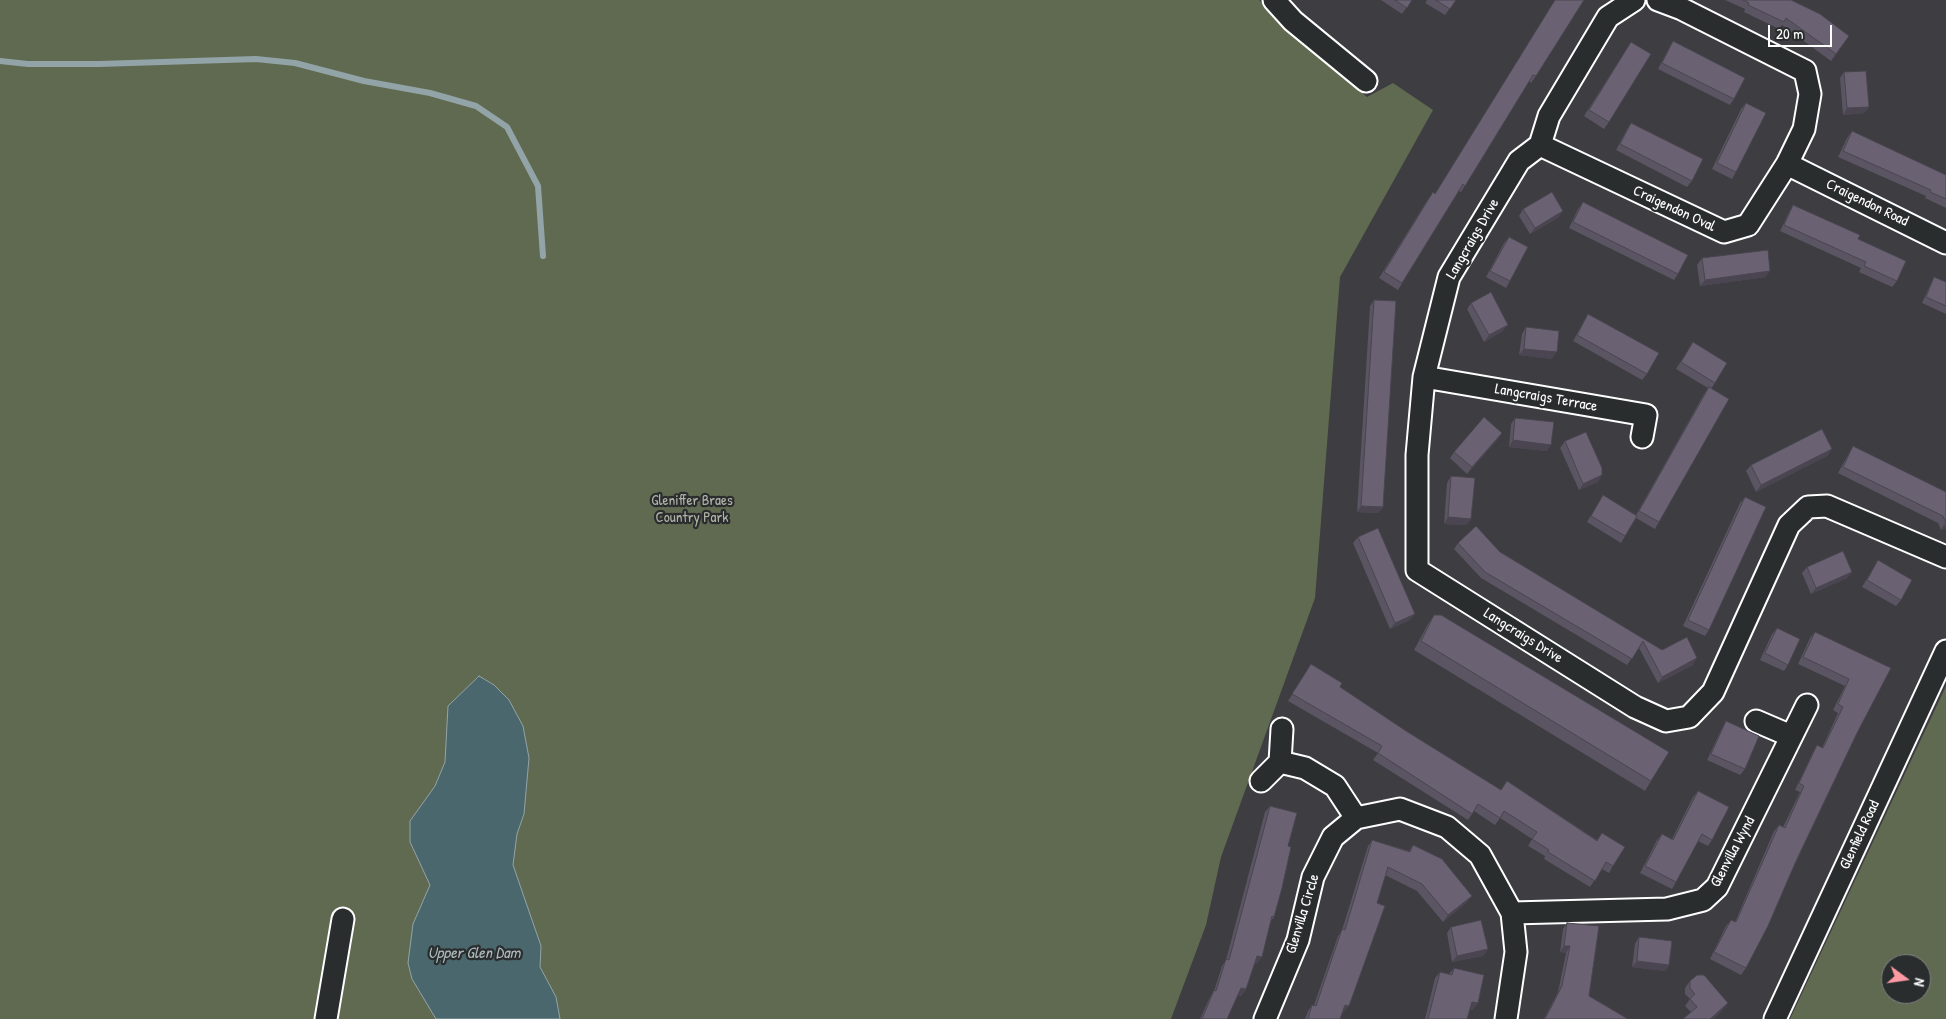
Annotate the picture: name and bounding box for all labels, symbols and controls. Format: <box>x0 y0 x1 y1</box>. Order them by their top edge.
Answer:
scale bar <box>1771 15 1835 47</box>
text: 20 m <box>1776 23 1803 44</box>
street label: Craigendon Road <box>1823 175 1911 231</box>
street label: Craigendon Oval <box>1630 182 1718 236</box>
street label: Langcraigs Drive <box>1443 196 1503 282</box>
street label: Langcraigs Terrace <box>1493 380 1599 416</box>
park label: Gleniffer Braes Country Park <box>651 492 733 527</box>
street label: Langcraigs Drive <box>1480 605 1566 667</box>
street label: Glenfield Road <box>1836 798 1884 872</box>
street label: Glenvilla Wynd <box>1707 814 1759 890</box>
street label: Glenvilla Circle <box>1282 872 1324 956</box>
water label: Upper Glen Dam <box>428 944 520 964</box>
north arrow <box>1881 954 1931 1004</box>
text: N <box>1910 977 1930 988</box>

